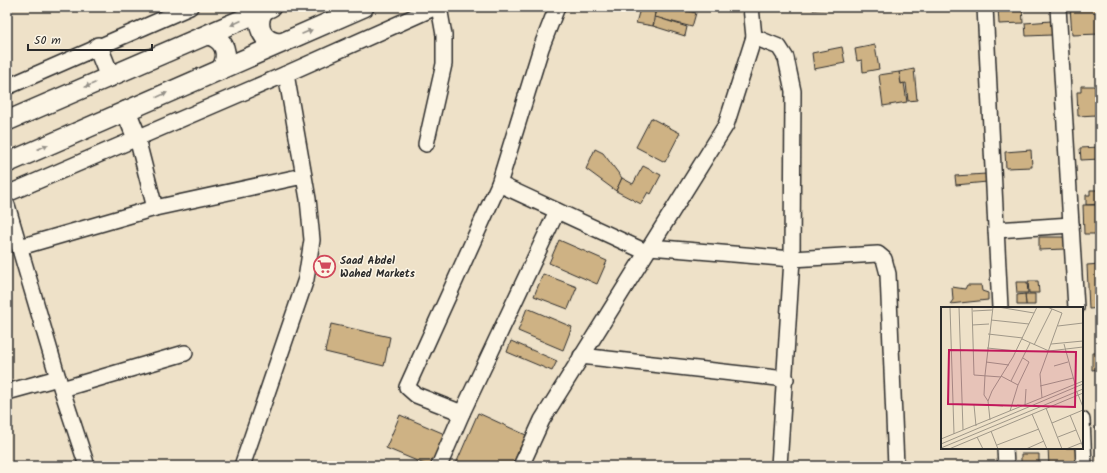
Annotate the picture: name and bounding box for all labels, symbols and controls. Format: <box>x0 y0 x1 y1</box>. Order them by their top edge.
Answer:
one-way arrow <box>230 20 241 26</box>
scale bar <box>28 26 152 52</box>
one-way arrow <box>301 29 312 35</box>
text: 50 m <box>34 31 61 50</box>
one-way arrow <box>85 82 96 88</box>
one-way arrow <box>156 92 167 98</box>
one-way arrow <box>37 144 49 150</box>
place label: Saad Abdel Wahed Markets <box>340 252 416 283</box>
supermarket icon: Saad Abdel Wahed Markets <box>311 254 337 280</box>
inset map <box>941 307 1083 449</box>

